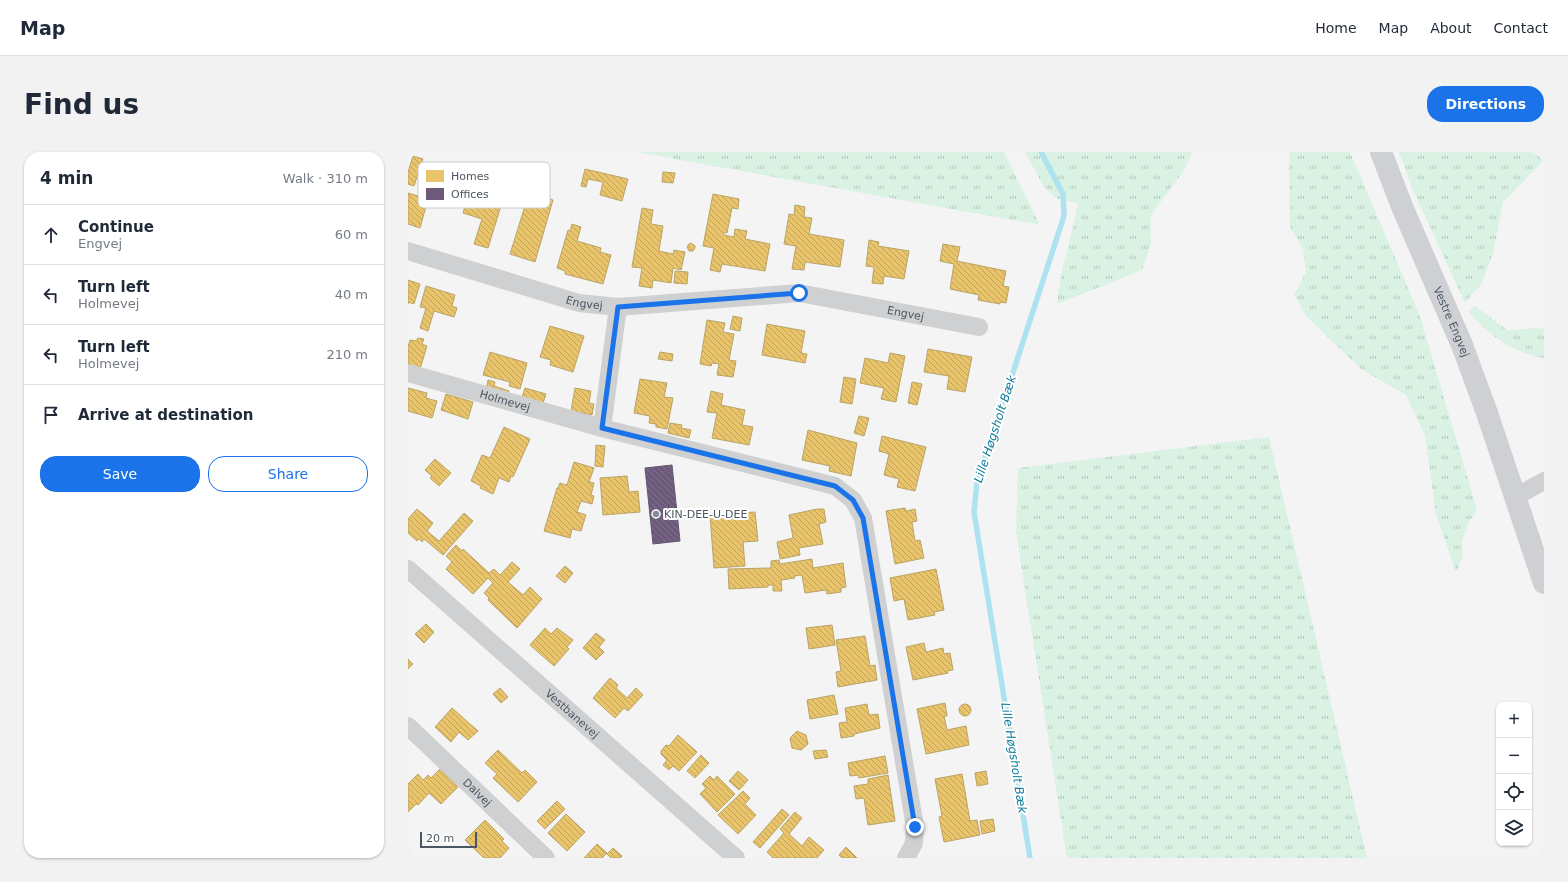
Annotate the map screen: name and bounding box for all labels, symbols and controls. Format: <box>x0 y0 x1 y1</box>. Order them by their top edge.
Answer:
text: Map <box>20 17 65 39</box>
text: Home <box>1315 20 1357 36</box>
text: Map <box>1379 20 1408 36</box>
text: About <box>1430 20 1472 36</box>
text: Contact <box>1494 20 1548 36</box>
button: Directions <box>1427 86 1544 122</box>
text: Find us <box>24 88 139 121</box>
legend <box>418 162 550 208</box>
text: 4 min <box>40 168 93 188</box>
text: Homes <box>451 170 489 183</box>
text: Walk · 310 m <box>283 171 368 186</box>
text: Offices <box>451 188 489 201</box>
text: Continue <box>78 218 154 236</box>
icon: ahead <box>40 224 62 246</box>
text: 60 m <box>335 227 368 242</box>
text: Engvej <box>78 236 122 251</box>
text: Turn left <box>78 278 150 296</box>
icon: left <box>40 284 62 306</box>
route start <box>790 284 808 302</box>
street label: Vestre Engvej <box>1431 285 1472 359</box>
text: 40 m <box>335 287 368 302</box>
street label: Engvej <box>564 293 603 312</box>
text: Holmevej <box>78 296 139 311</box>
street label: Engvej <box>886 303 925 323</box>
text: Turn left <box>78 338 150 356</box>
icon: left <box>40 344 62 366</box>
text: 210 m <box>326 347 368 362</box>
text: Holmevej <box>78 356 139 371</box>
water label: Lille Høgsholt Bæk <box>971 373 1019 484</box>
street label: Holmevej <box>478 387 532 414</box>
icon: arrive <box>40 404 62 426</box>
text: Arrive at destination <box>78 406 253 424</box>
button: Save <box>40 456 200 492</box>
button: Share <box>208 456 368 492</box>
place label: KIN-DEE-U-DEE <box>664 508 747 521</box>
marker: KIN-DEE-U-DEE <box>651 509 661 519</box>
street label: Vestbanevej <box>543 687 602 741</box>
water label: Lille Høgsholt Bæk <box>998 702 1030 815</box>
map controls <box>1496 702 1532 846</box>
button: + <box>1496 702 1532 738</box>
button: − <box>1496 738 1532 774</box>
button: locate <box>1496 774 1532 810</box>
street label: Dalvej <box>460 776 494 809</box>
button: layers <box>1496 810 1532 846</box>
route end <box>906 818 924 836</box>
scale bar <box>420 830 477 849</box>
text: 20 m <box>426 832 454 845</box>

